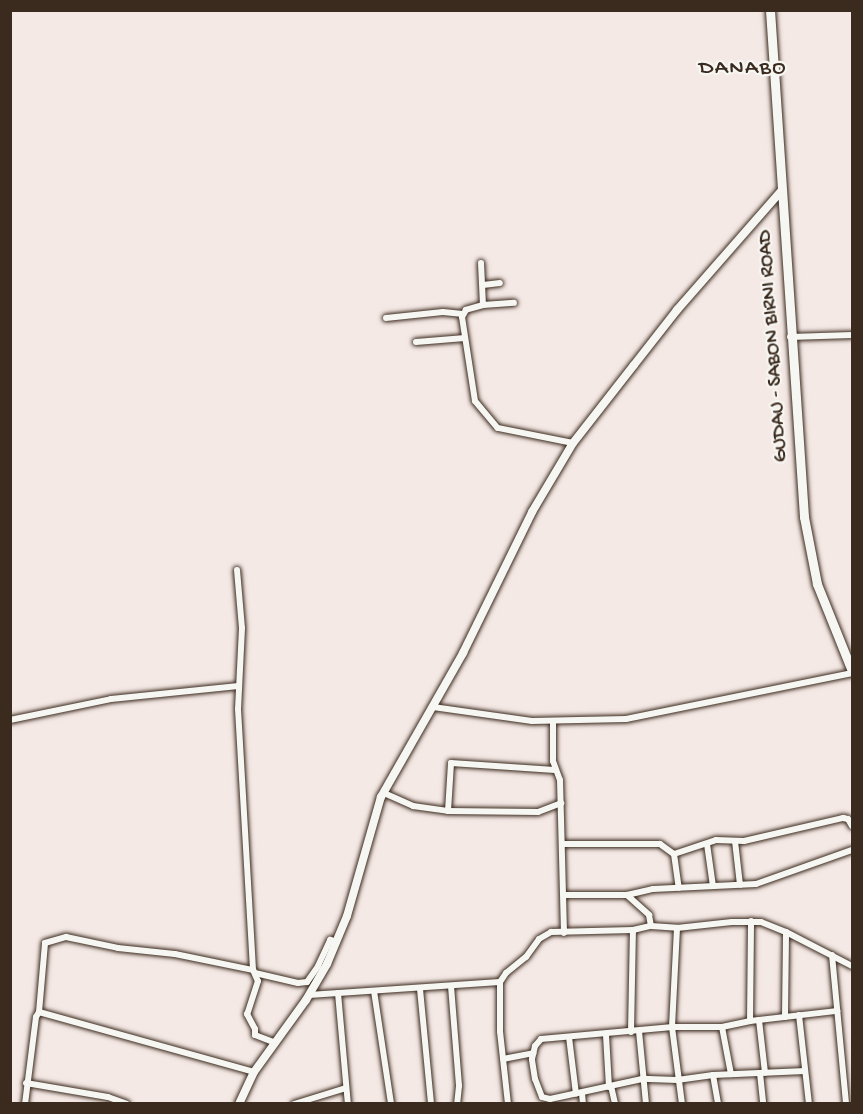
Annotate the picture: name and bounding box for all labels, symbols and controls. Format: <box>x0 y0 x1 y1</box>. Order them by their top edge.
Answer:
district label: DANABO <box>699 57 787 83</box>
street label: GUDAU - SABON BIRNI ROAD <box>754 229 794 463</box>

